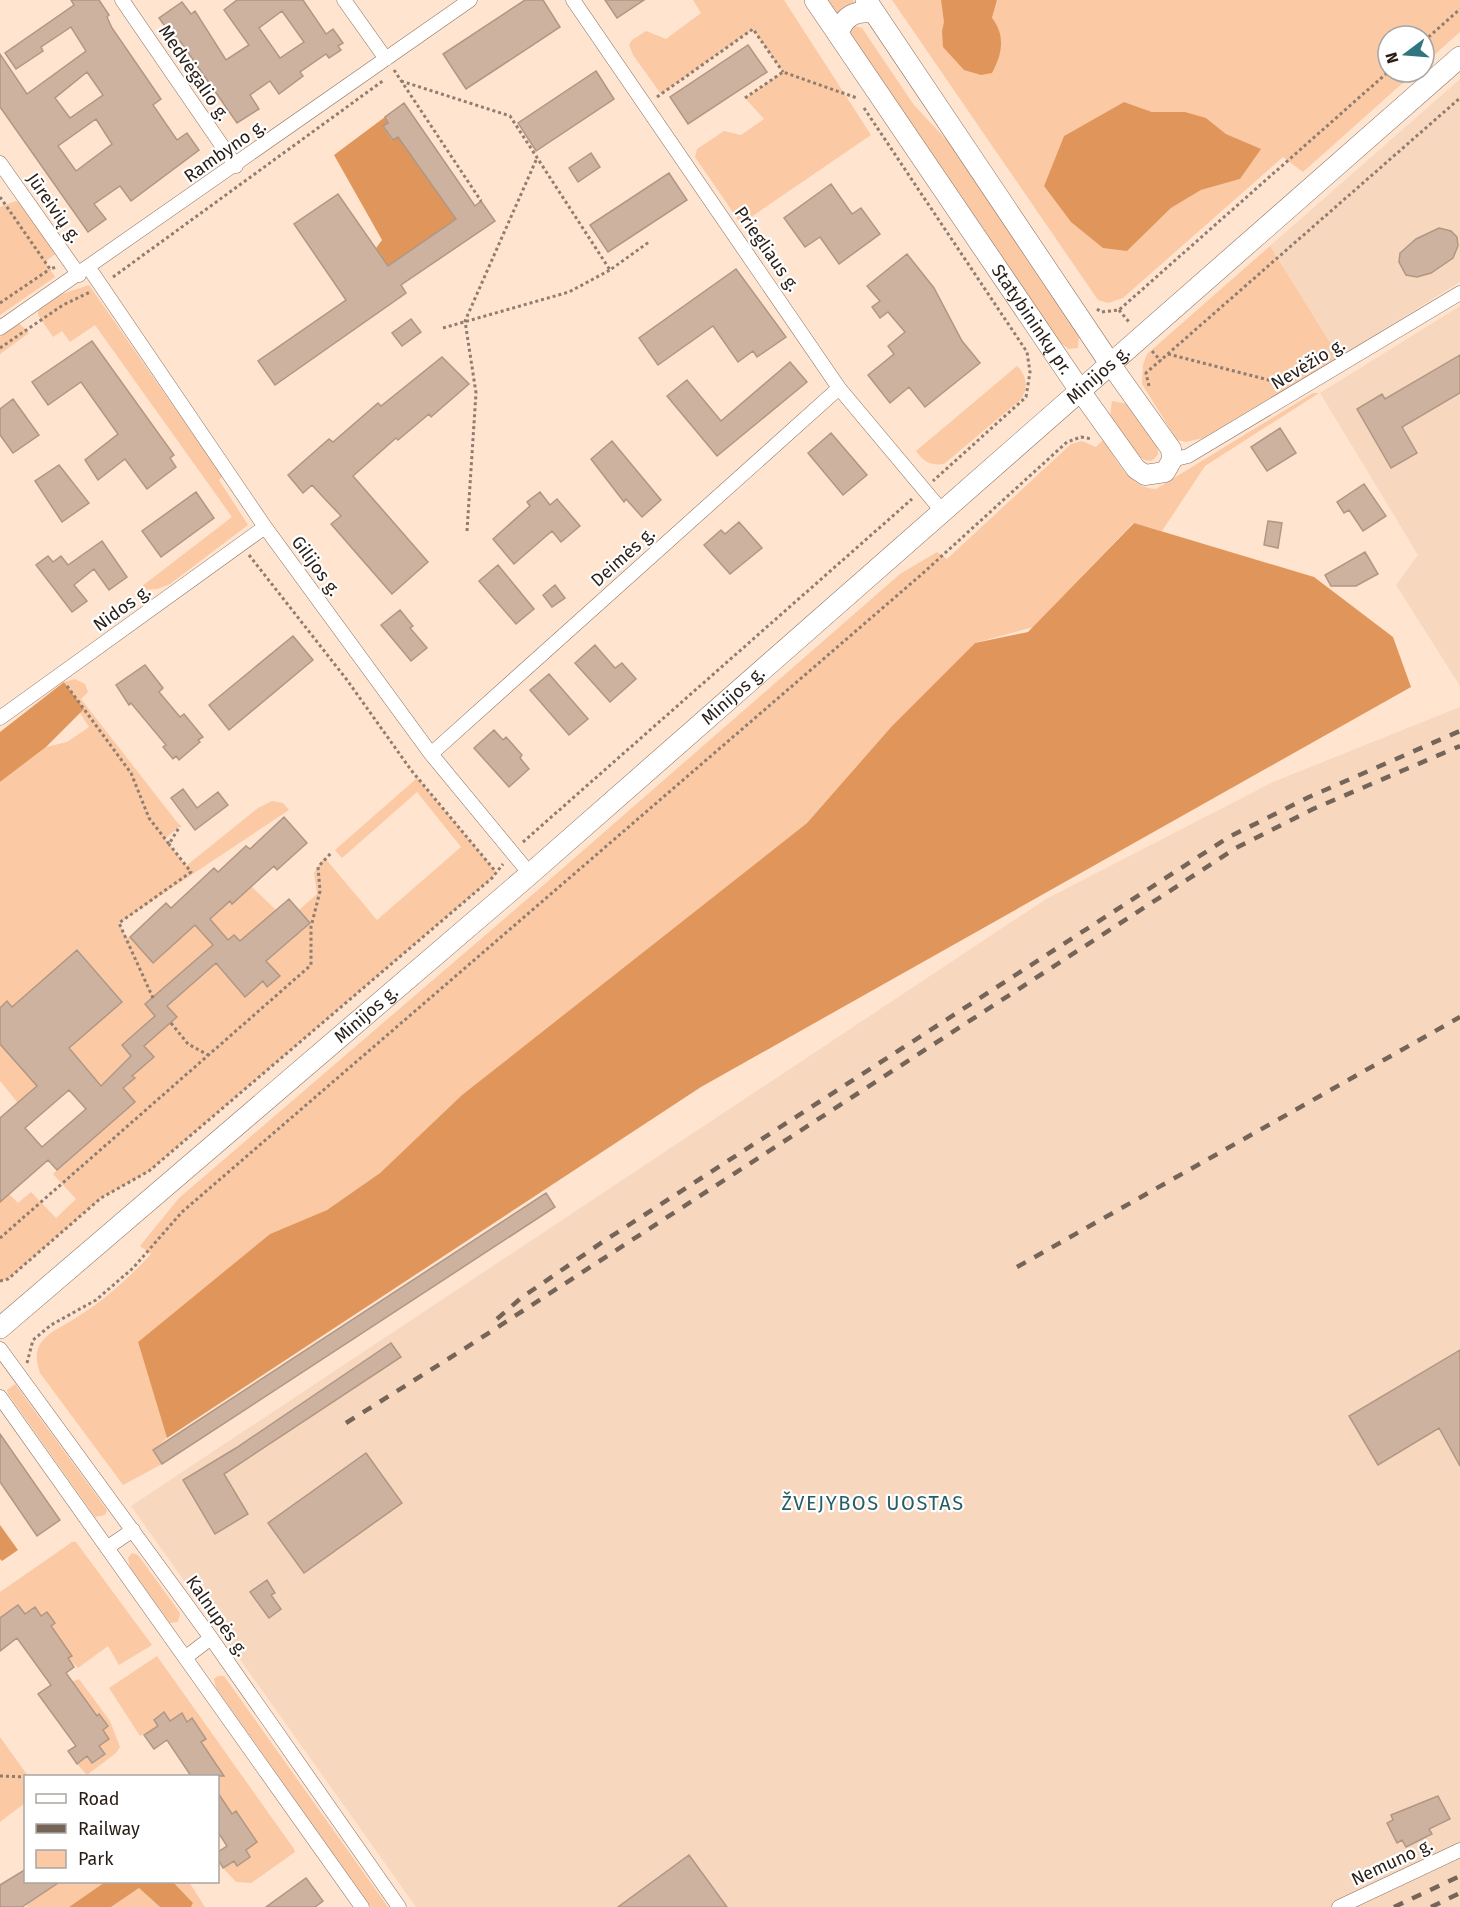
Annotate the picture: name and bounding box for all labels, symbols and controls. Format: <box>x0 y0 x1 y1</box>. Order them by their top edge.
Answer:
street label: Medvėgalio g. <box>154 21 234 125</box>
north arrow <box>1376 24 1436 84</box>
text: N <box>1381 50 1403 66</box>
street label: Rambyno g. <box>180 115 270 187</box>
street label: Jūreivių g. <box>22 169 86 247</box>
street label: Priegliaus g. <box>730 202 804 296</box>
street label: Statybininkų pr. <box>987 260 1077 379</box>
street label: Nevėžio g. <box>1267 333 1349 395</box>
street label: Minijos g. <box>1062 341 1134 409</box>
street label: Deimės g. <box>586 523 660 591</box>
street label: Gilijos g. <box>287 532 345 600</box>
street label: Nidos g. <box>89 580 155 636</box>
street label: Minijos g. <box>697 662 769 729</box>
street label: Minijos g. <box>330 981 403 1048</box>
district label: ŽVEJYBOS UOSTAS <box>781 1491 965 1515</box>
street label: Kalnupės g. <box>181 1571 253 1661</box>
legend <box>24 1775 219 1883</box>
text: Road <box>78 1788 120 1810</box>
text: Railway <box>78 1818 140 1840</box>
street label: Nemuno g. <box>1348 1834 1436 1890</box>
text: Park <box>78 1848 114 1870</box>

